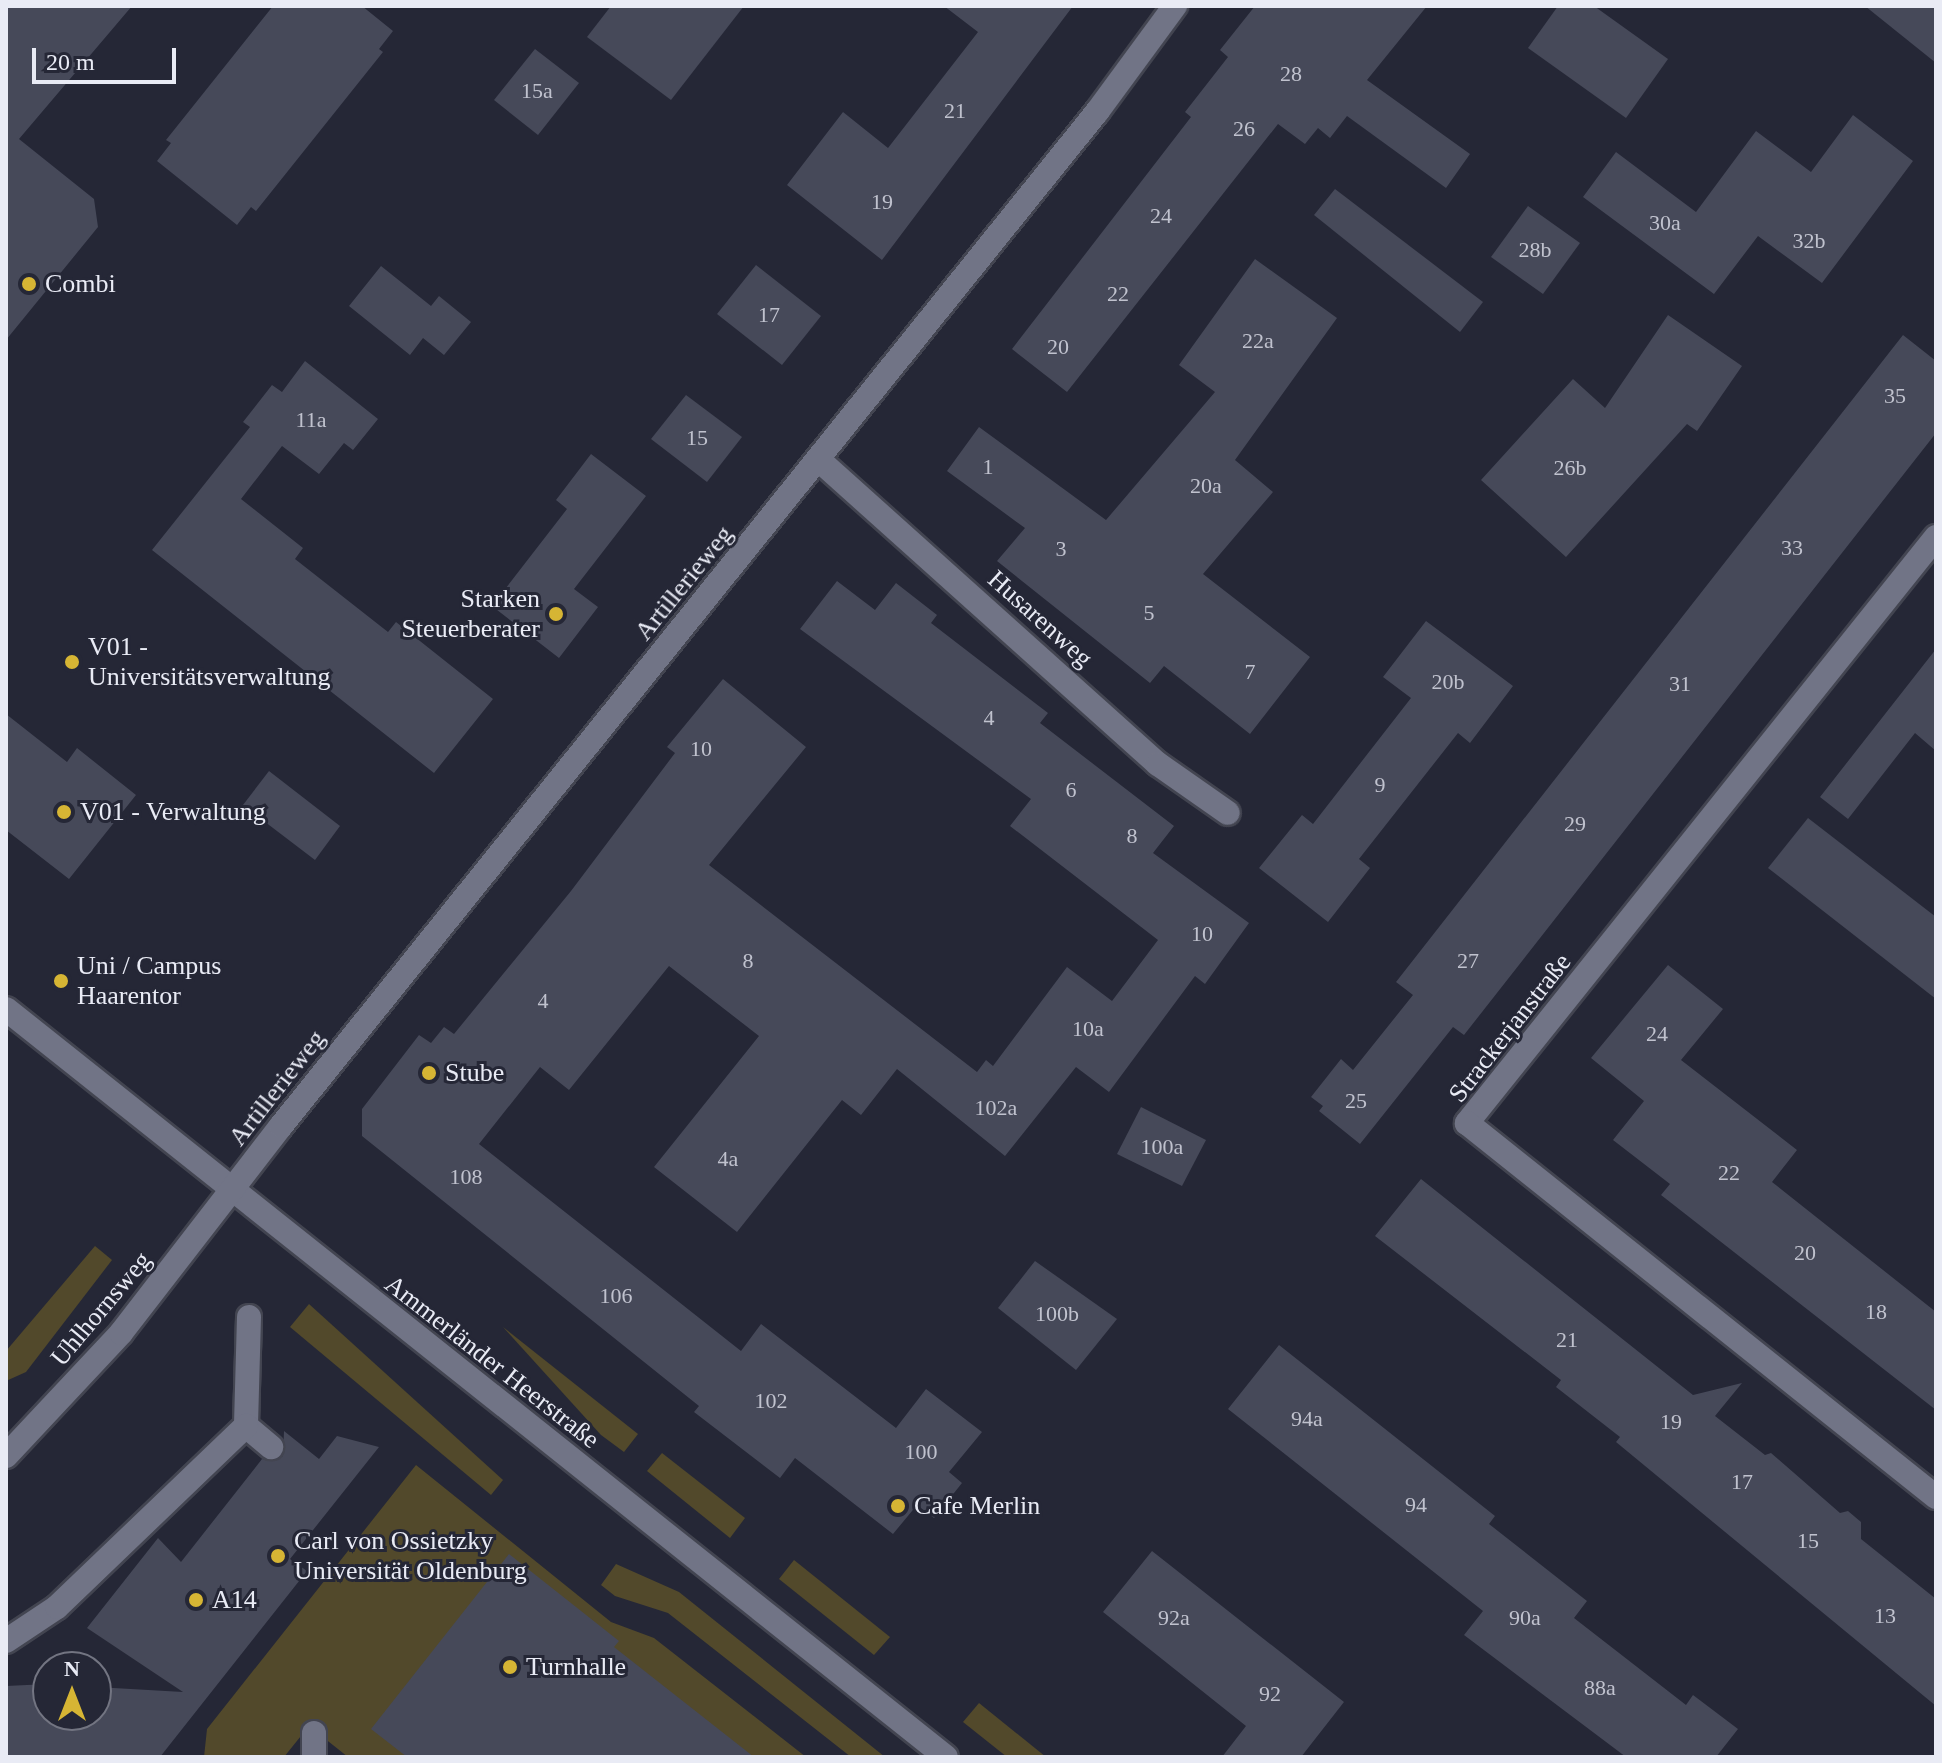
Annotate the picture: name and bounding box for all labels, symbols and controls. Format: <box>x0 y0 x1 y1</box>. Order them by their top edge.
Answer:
scale bar <box>36 32 180 82</box>
text: 20 m <box>46 49 95 75</box>
house number: 28 <box>1280 61 1302 87</box>
house number: 15a <box>521 78 553 104</box>
house number: 21 <box>944 98 966 124</box>
house number: 26 <box>1233 116 1255 142</box>
house number: 19 <box>871 189 893 215</box>
house number: 24 <box>1150 203 1172 229</box>
house number: 30a <box>1649 210 1681 236</box>
house number: 32b <box>1792 228 1826 254</box>
house number: 28b <box>1518 237 1552 263</box>
place label: Combi <box>45 268 116 300</box>
marker: Combi <box>20 275 38 293</box>
house number: 22 <box>1107 281 1129 307</box>
house number: 17 <box>758 302 780 328</box>
house number: 22a <box>1242 328 1274 354</box>
house number: 20 <box>1047 334 1069 360</box>
house number: 35 <box>1884 383 1906 409</box>
house number: 11a <box>296 407 326 433</box>
house number: 15 <box>686 425 708 451</box>
house number: 1 <box>982 454 994 480</box>
house number: 26b <box>1554 455 1586 481</box>
house number: 20a <box>1190 473 1222 499</box>
street label: Artillerieweg <box>628 519 740 647</box>
house number: 33 <box>1781 535 1803 561</box>
house number: 3 <box>1056 536 1066 562</box>
street label: Husarenweg <box>981 564 1099 674</box>
place label: Starken Steuerberater <box>401 583 540 644</box>
house number: 5 <box>1144 600 1154 626</box>
marker: Starken Steuerberater <box>547 605 565 623</box>
place label: V01 - Universitätsverwaltung <box>88 631 331 692</box>
marker: V01 - Universitätsverwaltung <box>63 653 81 671</box>
house number: 7 <box>1244 659 1256 685</box>
house number: 20b <box>1432 669 1464 695</box>
house number: 31 <box>1669 671 1691 697</box>
house number: 4 <box>984 705 994 731</box>
house number: 10 <box>690 736 712 762</box>
house number: 9 <box>1374 772 1386 798</box>
house number: 6 <box>1066 777 1076 803</box>
place label: V01 - Verwaltung <box>80 796 266 828</box>
marker: V01 - Verwaltung <box>55 803 73 821</box>
house number: 29 <box>1564 811 1586 837</box>
house number: 8 <box>1126 823 1138 849</box>
house number: 10 <box>1191 921 1213 947</box>
street label: Strackerjanstraße <box>1442 947 1578 1109</box>
house number: 8 <box>742 948 754 974</box>
house number: 27 <box>1457 948 1479 974</box>
place label: Uni / Campus Haarentor <box>77 950 221 1012</box>
marker: Uni / Campus Haarentor <box>52 972 70 990</box>
house number: 4 <box>538 988 548 1014</box>
house number: 10a <box>1072 1016 1104 1042</box>
house number: 24 <box>1646 1021 1668 1047</box>
street label: Artillerieweg <box>222 1024 332 1152</box>
place label: Stube <box>445 1057 504 1089</box>
marker: Stube <box>420 1064 438 1082</box>
house number: 25 <box>1345 1088 1367 1114</box>
house number: 102a <box>975 1095 1017 1121</box>
house number: 100a <box>1141 1134 1183 1160</box>
house number: 4a <box>718 1146 738 1172</box>
house number: 22 <box>1718 1160 1740 1186</box>
house number: 108 <box>450 1164 482 1190</box>
house number: 20 <box>1794 1240 1816 1266</box>
street label: Uhlhornsweg <box>44 1245 158 1373</box>
street label: Ammerländer Heerstraße <box>379 1269 605 1455</box>
house number: 106 <box>600 1283 632 1309</box>
house number: 18 <box>1865 1299 1887 1325</box>
house number: 100b <box>1035 1301 1079 1327</box>
house number: 21 <box>1556 1327 1578 1353</box>
house number: 102 <box>754 1388 788 1414</box>
house number: 94a <box>1291 1406 1323 1432</box>
house number: 19 <box>1660 1409 1682 1435</box>
house number: 100 <box>904 1439 938 1465</box>
house number: 17 <box>1731 1469 1753 1495</box>
place label: Cafe Merlin <box>914 1490 1040 1522</box>
house number: 94 <box>1405 1492 1427 1518</box>
marker: Cafe Merlin <box>889 1497 907 1515</box>
place label: Carl von Ossietzky Universität Oldenburg <box>294 1525 527 1586</box>
house number: 15 <box>1797 1528 1819 1554</box>
marker: Carl von Ossietzky Universität Oldenburg <box>269 1547 287 1565</box>
place label: A14 <box>212 1584 257 1616</box>
marker: A14 <box>187 1591 205 1609</box>
house number: 13 <box>1874 1603 1896 1629</box>
house number: 92a <box>1158 1605 1190 1631</box>
house number: 90a <box>1509 1605 1541 1631</box>
north arrow <box>32 1651 112 1731</box>
place label: Turnhalle <box>526 1651 626 1683</box>
text: N <box>64 1656 80 1681</box>
marker: Turnhalle <box>501 1658 519 1676</box>
house number: 88a <box>1584 1675 1616 1701</box>
house number: 92 <box>1259 1681 1281 1707</box>

